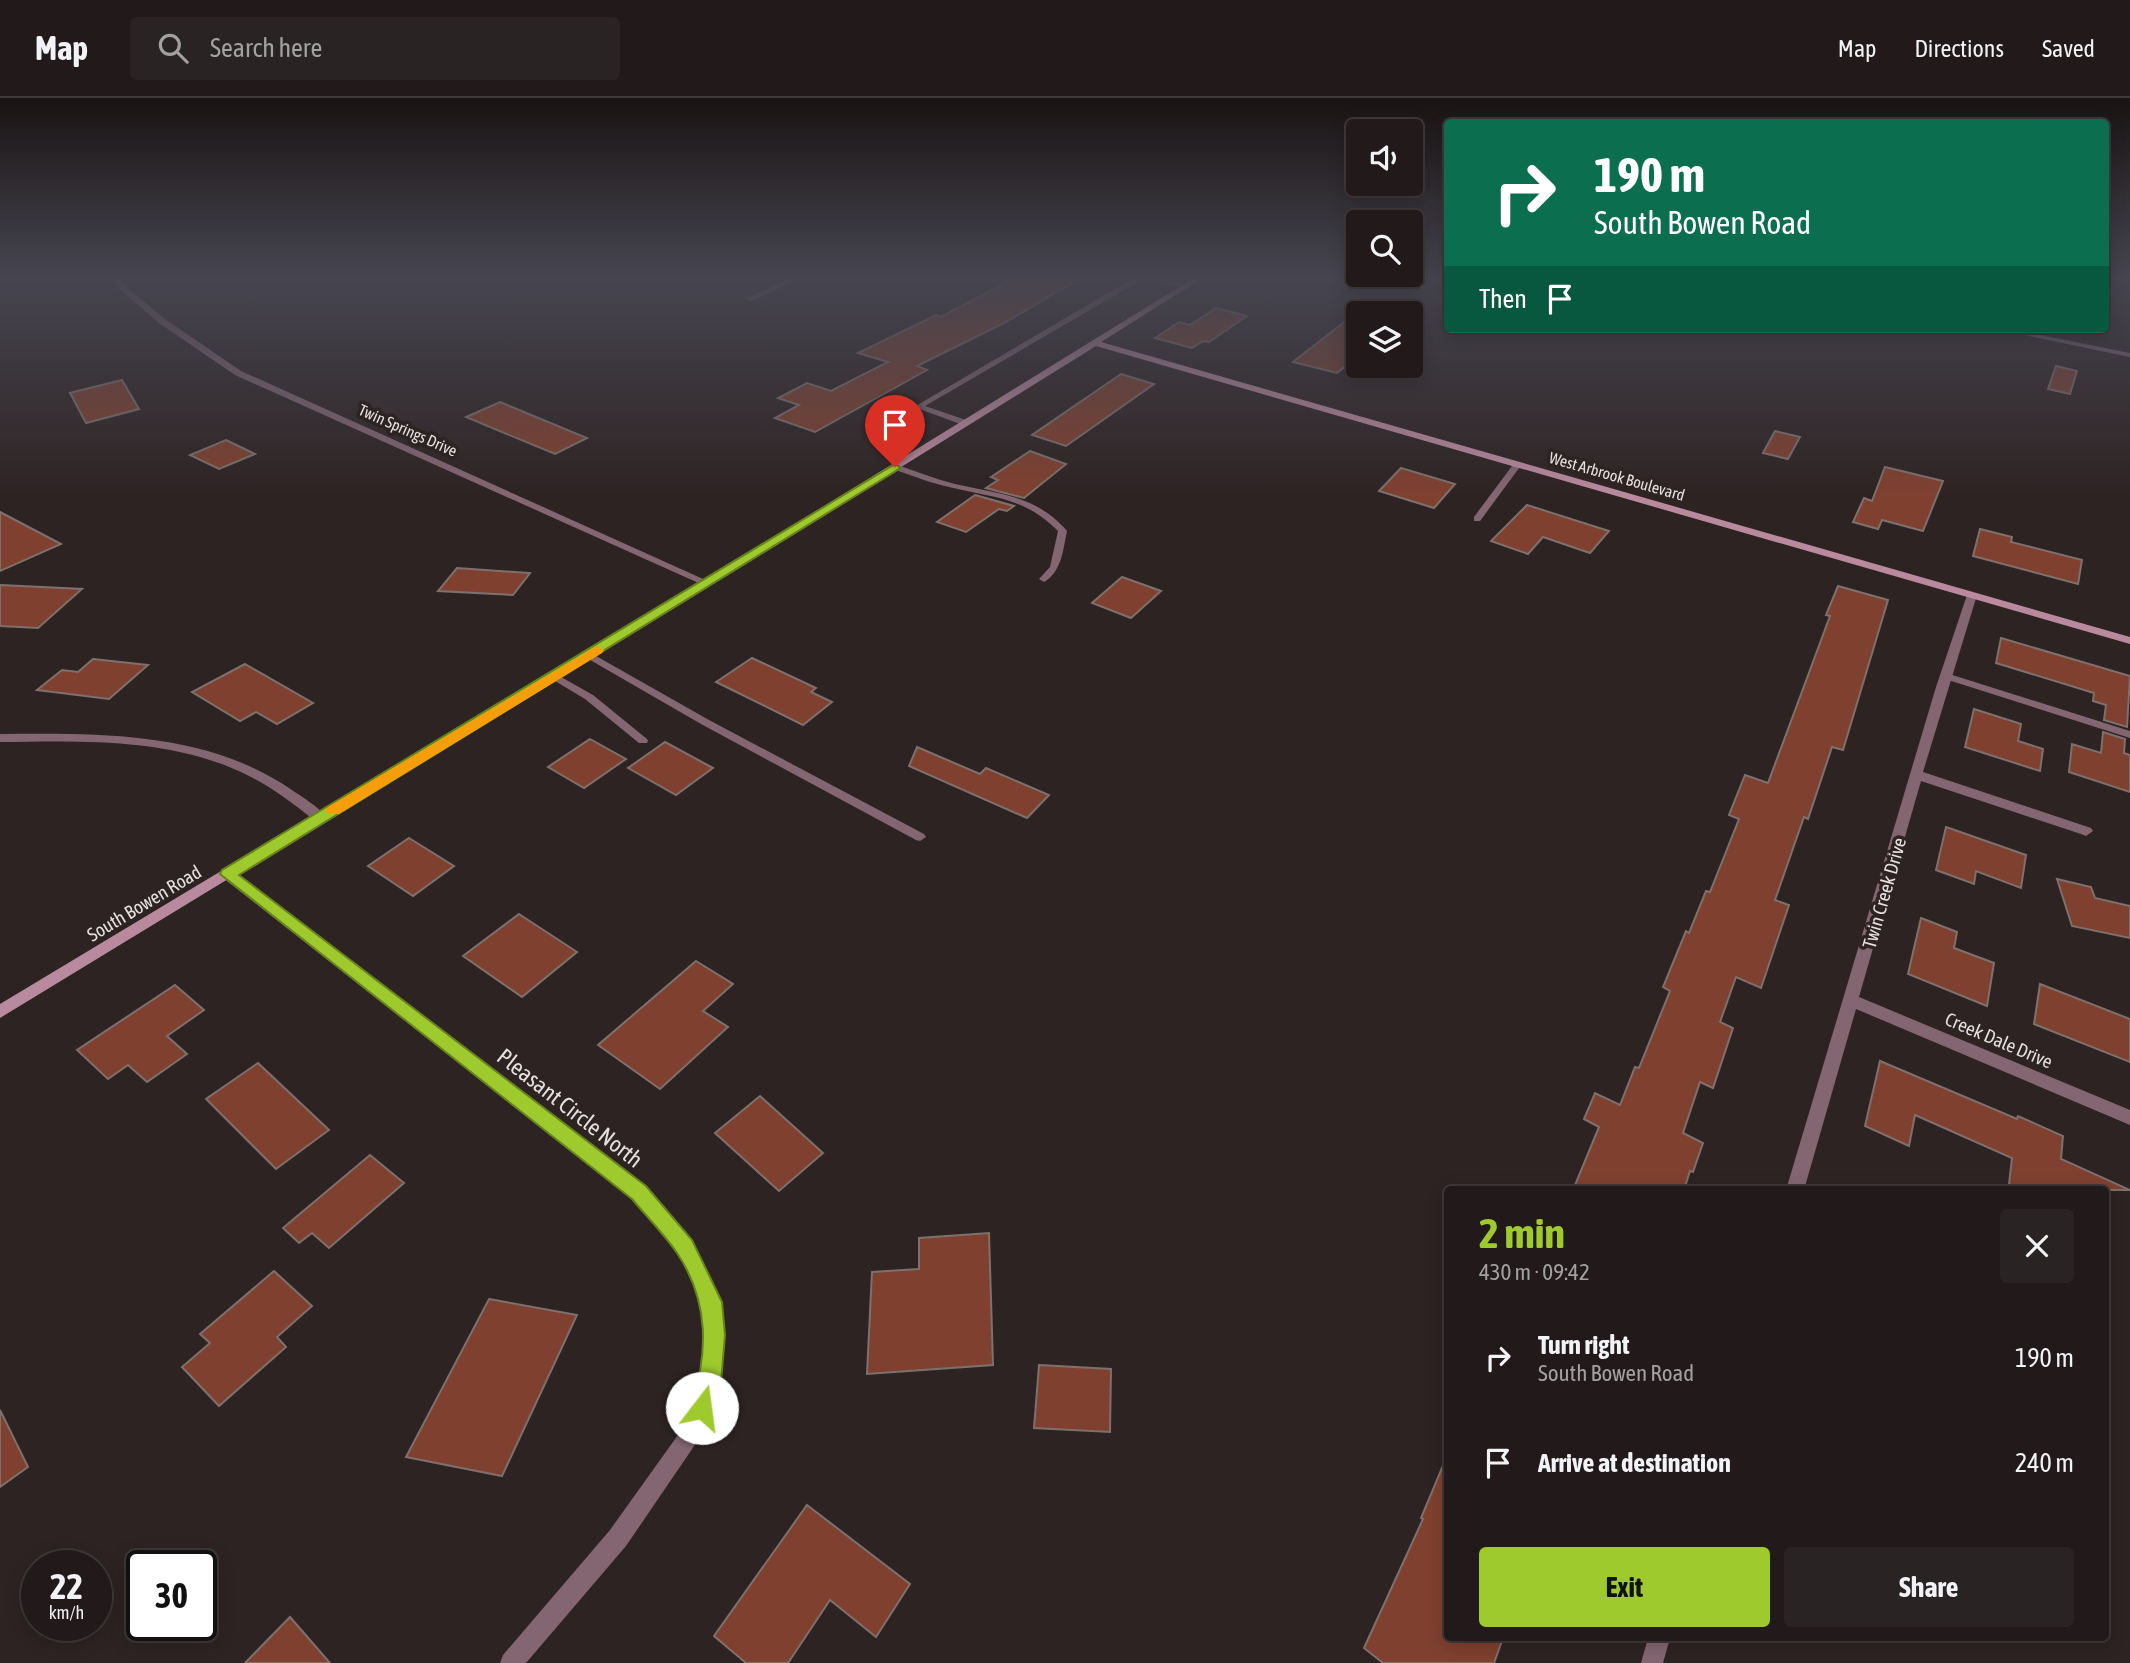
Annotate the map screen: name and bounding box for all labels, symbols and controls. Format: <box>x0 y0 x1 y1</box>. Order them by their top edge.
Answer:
search box <box>130 17 620 80</box>
text: Map <box>35 29 88 67</box>
icon: search <box>154 29 192 67</box>
text: Search here <box>210 33 322 63</box>
text: Map <box>1838 35 1876 62</box>
text: Directions <box>1914 35 2004 62</box>
text: Saved <box>2042 35 2095 62</box>
map controls <box>1346 119 1423 378</box>
button: sound <box>1346 119 1423 196</box>
text: 190 m <box>1594 146 1705 202</box>
icon: right <box>1479 147 1570 238</box>
text: South Bowen Road <box>1594 204 1811 241</box>
button: search <box>1346 210 1423 287</box>
icon: arrive <box>1541 280 1579 318</box>
text: Then <box>1479 284 1527 314</box>
button: layers <box>1346 301 1423 378</box>
pin <box>865 395 925 467</box>
street label: Twin Springs Drive <box>356 400 460 461</box>
icon: arrive <box>876 406 914 444</box>
street label: West Arbrook Boulevard <box>1547 448 1687 504</box>
street label: Twin Creek Drive <box>1858 835 1910 951</box>
street label: South Bowen Road <box>83 860 205 946</box>
street label: Creek Dale Drive <box>1942 1007 2056 1073</box>
street label: Pleasant Circle North <box>492 1043 648 1173</box>
text: 2 min <box>1479 1209 1565 1257</box>
button: close <box>2000 1209 2074 1283</box>
text: 430 m · 09:42 <box>1479 1259 1590 1285</box>
text: Turn right <box>1538 1330 1629 1360</box>
icon: right <box>1479 1339 1517 1377</box>
text: 190 m <box>2015 1343 2074 1373</box>
text: South Bowen Road <box>1538 1360 1694 1386</box>
position arrow <box>665 1371 739 1445</box>
icon: arrive <box>1479 1444 1517 1482</box>
text: Arrive at destination <box>1538 1448 1731 1478</box>
text: 240 m <box>2015 1448 2074 1478</box>
button: Exit <box>1479 1547 1770 1627</box>
button: Share <box>1784 1547 2074 1627</box>
speed limit sign: 30 <box>126 1550 217 1641</box>
text: 22 <box>50 1566 83 1606</box>
text: km/h <box>49 1602 84 1623</box>

